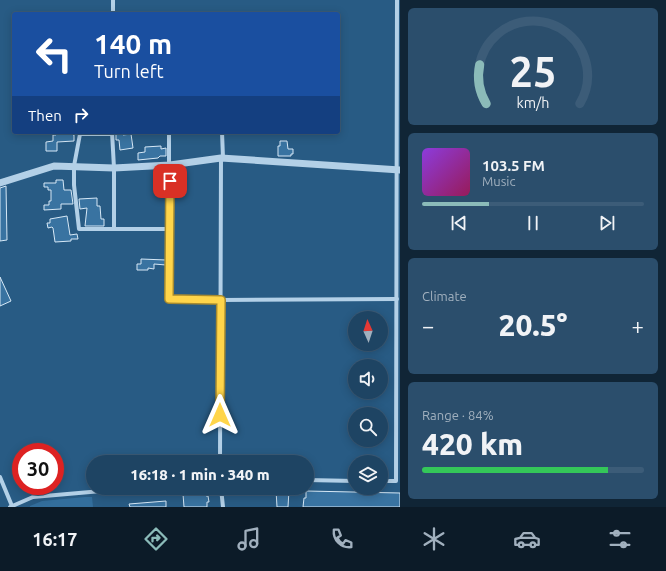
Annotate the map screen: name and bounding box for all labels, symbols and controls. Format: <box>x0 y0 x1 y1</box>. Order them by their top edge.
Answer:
icon: left <box>28 28 80 80</box>
text: 140 m <box>94 28 172 59</box>
text: 25 <box>510 48 556 95</box>
text: Turn left <box>94 61 164 81</box>
text: km/h <box>517 95 549 111</box>
icon: right <box>70 104 92 126</box>
text: Then <box>28 107 62 124</box>
text: 103.5 FM <box>482 157 545 174</box>
pin <box>153 164 187 198</box>
icon: arrive <box>159 170 181 192</box>
text: Music <box>482 174 516 188</box>
icon: previous <box>448 212 470 234</box>
icon: pause <box>522 212 544 234</box>
icon: next <box>596 212 618 234</box>
text: Climate <box>422 289 467 303</box>
text: 20.5° <box>498 308 568 342</box>
north arrow <box>348 311 388 351</box>
map controls <box>348 311 388 495</box>
text: − <box>422 313 434 338</box>
text: + <box>632 313 644 338</box>
button: sound <box>348 359 388 399</box>
position arrow <box>199 394 241 436</box>
button: search <box>348 407 388 447</box>
text: Range · 84% <box>422 408 494 422</box>
text: 420 km <box>422 427 523 461</box>
speed limit sign: 30 <box>12 443 64 495</box>
button: layers <box>348 455 388 495</box>
text: 16:18 · 1 min · 340 m <box>130 466 270 483</box>
icon: directions <box>142 525 170 553</box>
icon: music <box>235 525 263 553</box>
icon: phone <box>328 525 356 553</box>
icon: climate <box>420 525 448 553</box>
icon: car <box>513 525 541 553</box>
icon: filters <box>606 525 634 553</box>
text: 16:17 <box>32 529 77 549</box>

